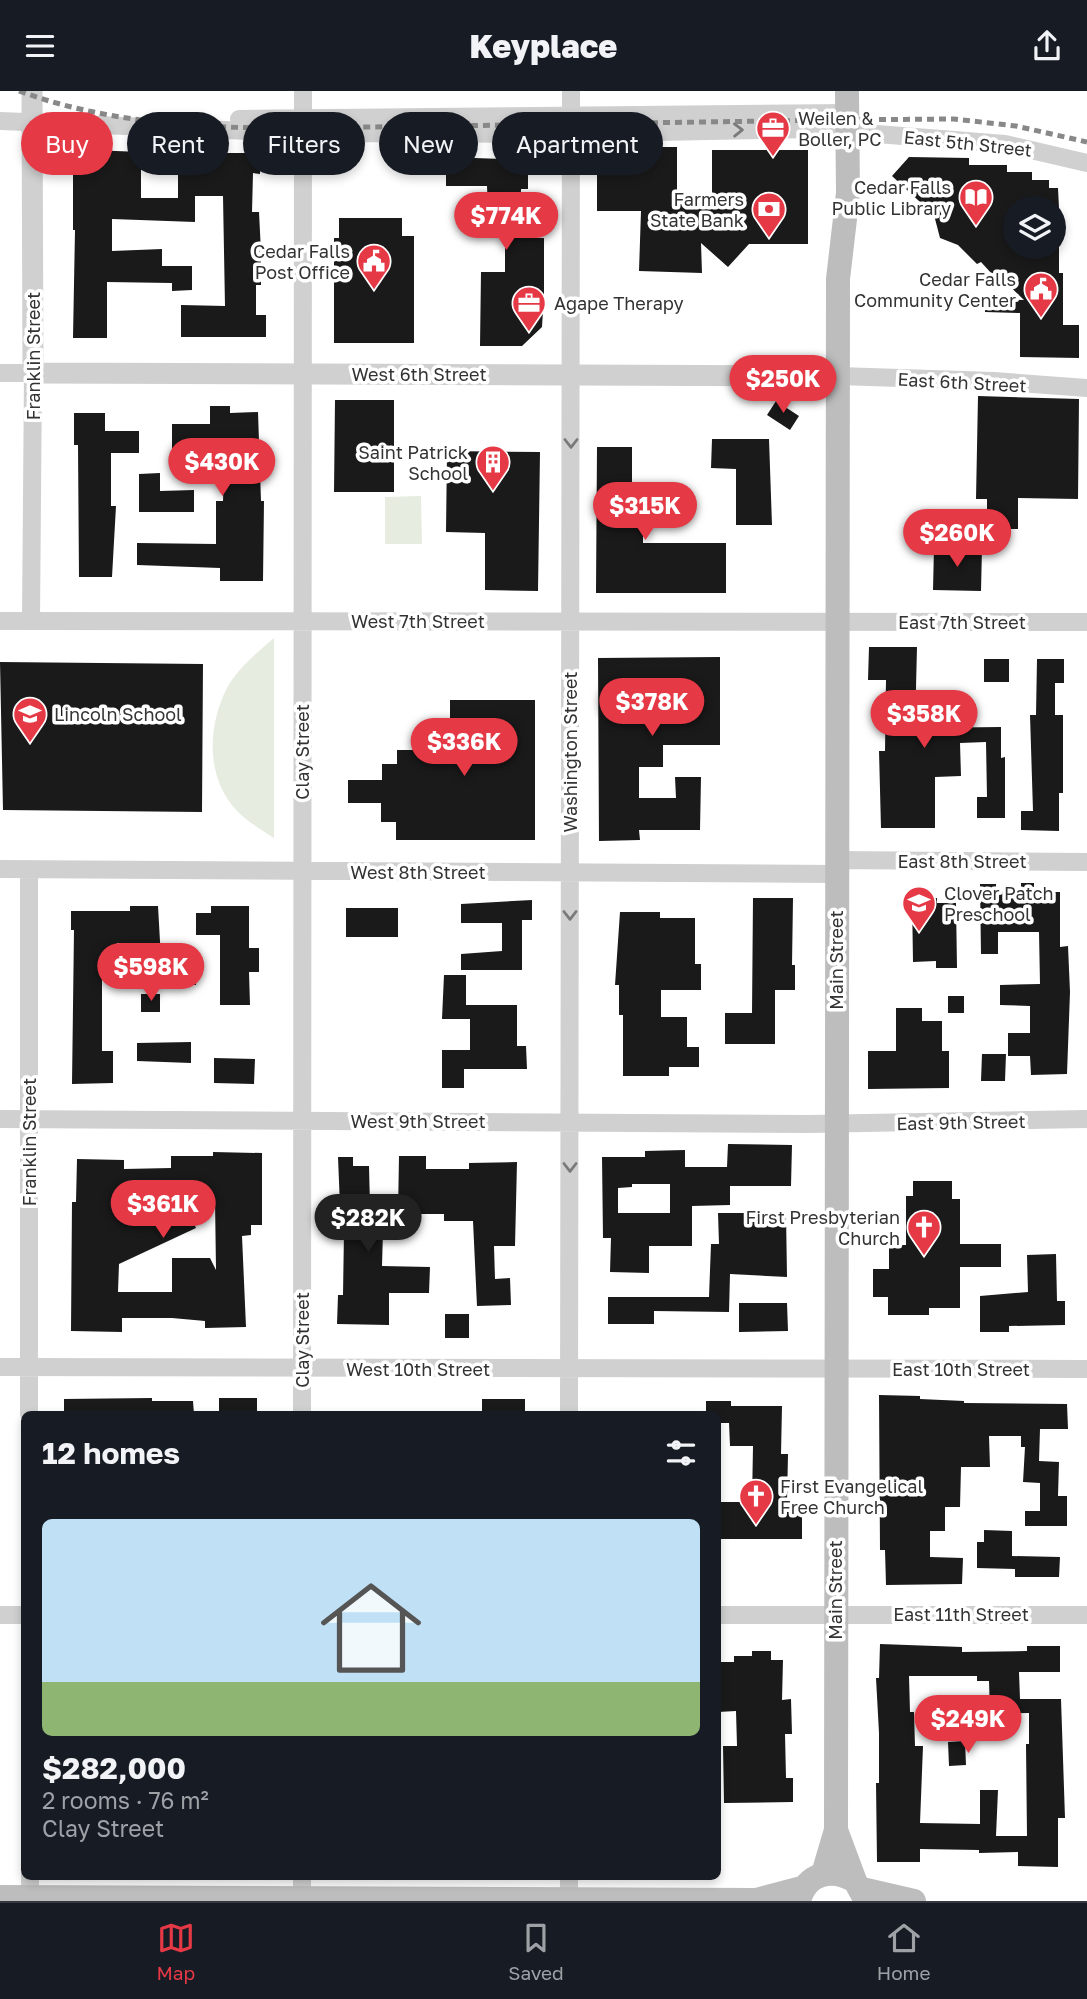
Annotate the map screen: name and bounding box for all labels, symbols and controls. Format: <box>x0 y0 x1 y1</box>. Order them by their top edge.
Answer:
icon: menu <box>21 27 59 65</box>
text: Keyplace <box>470 27 617 65</box>
icon: share <box>1028 27 1066 65</box>
place label: Weilen & Boller, PC <box>798 107 881 150</box>
office icon: Weilen & Boller, PC <box>754 109 792 158</box>
chip: Buy <box>21 112 113 175</box>
chip: Rent <box>127 112 229 175</box>
chip: Filters <box>243 112 365 175</box>
chip: New <box>379 112 478 175</box>
chip: Apartment <box>492 112 663 175</box>
one-way arrow <box>733 122 744 138</box>
street label: East 5th Street <box>903 125 1033 161</box>
place label: Cedar Falls Public Library <box>832 176 951 219</box>
library icon: Cedar Falls Public Library <box>957 178 995 227</box>
place label: Farmers State Bank <box>650 188 744 231</box>
bank icon: Farmers State Bank <box>750 190 788 239</box>
pin: $774K <box>457 193 555 252</box>
map controls <box>1003 196 1066 259</box>
button: layers <box>1003 196 1066 259</box>
text: $774K <box>470 201 542 229</box>
place label: Cedar Falls Post Office <box>253 240 350 283</box>
public building icon: Cedar Falls Post Office <box>355 242 393 291</box>
place label: Cedar Falls Community Center <box>854 268 1016 311</box>
public building icon: Cedar Falls Community Center <box>1022 270 1060 319</box>
office icon: Agape Therapy <box>510 284 548 333</box>
street label: Franklin Street <box>22 292 44 420</box>
place label: Agape Therapy <box>554 292 684 314</box>
pin: $250K <box>734 355 832 415</box>
street label: West 6th Street <box>351 363 487 385</box>
text: $250K <box>745 364 821 392</box>
street label: East 6th Street <box>897 368 1027 396</box>
one-way arrow <box>563 438 579 448</box>
pin: $430K <box>173 439 271 498</box>
place label: Saint Patrick School <box>358 441 468 484</box>
building icon: Saint Patrick School <box>474 443 512 492</box>
text: $430K <box>184 447 260 475</box>
pin: $315K <box>596 483 694 542</box>
text: $315K <box>609 491 681 519</box>
pin: $260K <box>908 510 1006 569</box>
text: $260K <box>919 518 995 546</box>
street label: West 7th Street <box>351 610 485 632</box>
street label: East 7th Street <box>898 611 1026 633</box>
street label: Washington Street <box>559 671 581 833</box>
pin: $378K <box>603 679 701 738</box>
text: $378K <box>615 687 689 715</box>
pin: $358K <box>875 691 973 750</box>
school or university icon: Lincoln School <box>11 695 49 744</box>
text: $358K <box>887 699 961 727</box>
place label: Lincoln School <box>54 703 182 725</box>
street label: Clay Street <box>291 704 313 800</box>
pin: $336K <box>415 719 513 778</box>
text: $336K <box>427 727 501 755</box>
street label: East 8th Street <box>897 850 1027 872</box>
street label: West 8th Street <box>350 861 486 883</box>
place label: Clover Patch Preschool <box>944 882 1054 925</box>
school or university icon: Clover Patch Preschool <box>900 884 938 933</box>
one-way arrow <box>562 910 578 921</box>
street label: Main Street <box>825 910 847 1010</box>
pin: $598K <box>102 943 200 1003</box>
text: $598K <box>113 952 189 980</box>
street label: Franklin Street <box>18 1078 40 1206</box>
street label: West 9th Street <box>350 1110 486 1132</box>
street label: East 9th Street <box>896 1110 1026 1134</box>
one-way arrow <box>562 1162 578 1173</box>
pin: $361K <box>114 1181 212 1240</box>
text: $361K <box>127 1189 199 1217</box>
pin: $282K <box>319 1195 417 1254</box>
text: $282K <box>331 1203 405 1231</box>
place label: First Presbyterian Church <box>746 1206 900 1249</box>
church icon: First Presbyterian Church <box>905 1208 943 1257</box>
street label: Clay Street <box>291 1292 313 1388</box>
street label: West 10th Street <box>346 1358 490 1380</box>
street label: East 10th Street <box>892 1358 1030 1380</box>
icon: filters <box>662 1434 700 1472</box>
text: 12 homes <box>42 1435 180 1471</box>
place label: First Evangelical Free Church <box>780 1475 923 1518</box>
church icon: First Evangelical Free Church <box>737 1477 775 1526</box>
street label: Main Street <box>824 1540 846 1640</box>
icon: home <box>308 1565 434 1691</box>
street label: East 11th Street <box>893 1603 1029 1625</box>
pin: $249K <box>919 1695 1017 1755</box>
text: $249K <box>930 1704 1006 1732</box>
text: $282,000 <box>42 1750 186 1786</box>
text: 2 rooms · 76 m² <box>42 1786 209 1814</box>
text: Clay Street <box>42 1814 164 1842</box>
tab: Map <box>157 1919 195 1984</box>
tab: Saved <box>508 1919 564 1984</box>
tab: Home <box>877 1919 930 1984</box>

